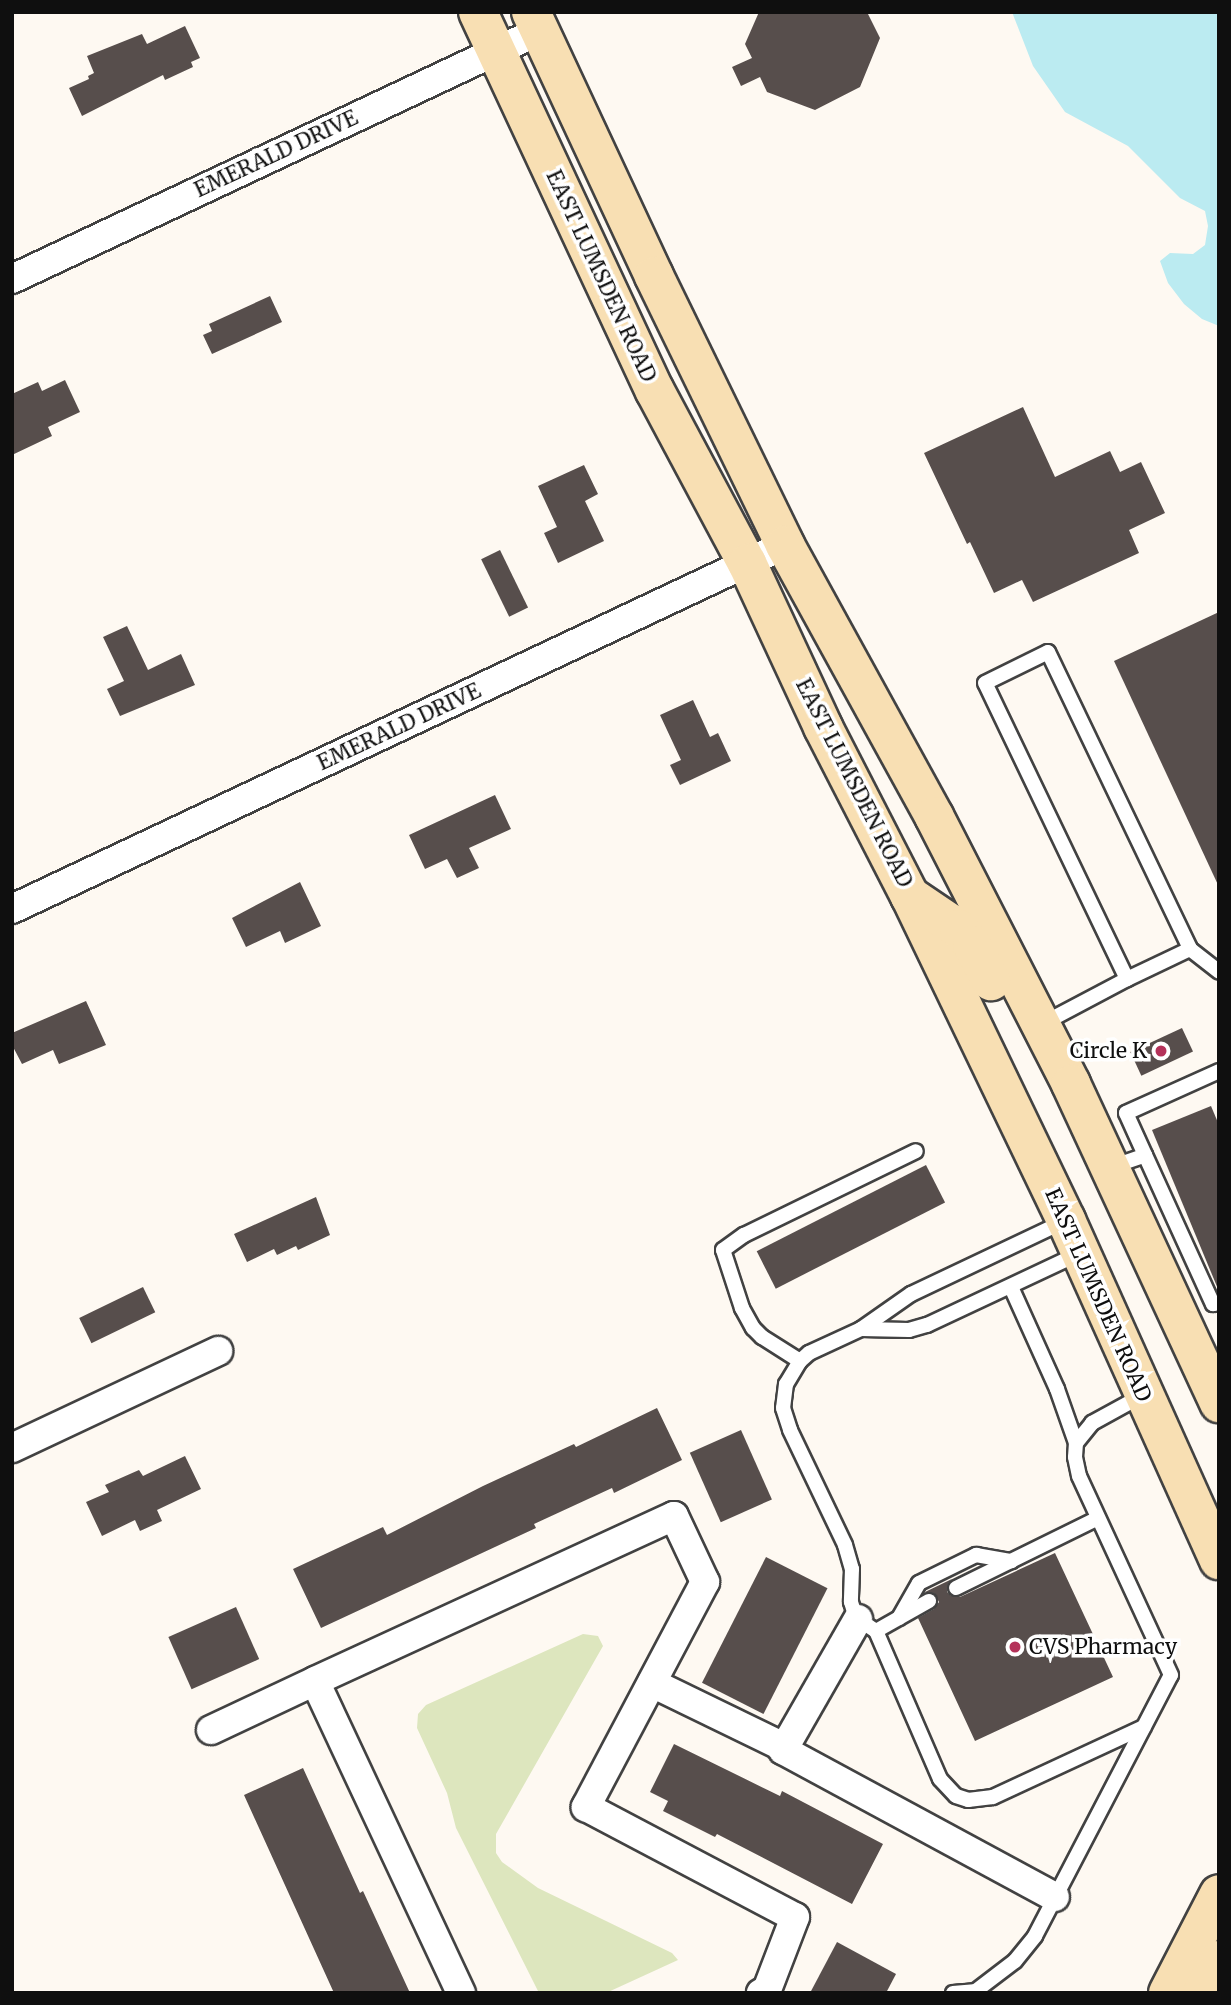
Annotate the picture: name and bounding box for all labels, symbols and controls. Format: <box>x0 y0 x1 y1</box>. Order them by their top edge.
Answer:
street label: EMERALD DRIVE <box>190 105 362 203</box>
street label: EAST LUMSDEN ROAD <box>541 166 661 386</box>
street label: EAST LUMSDEN ROAD <box>790 674 918 892</box>
street label: EMERALD DRIVE <box>313 678 485 776</box>
place label: Circle K <box>1070 1038 1147 1064</box>
marker: Circle K <box>1153 1043 1169 1059</box>
street label: EAST LUMSDEN ROAD <box>1040 1184 1156 1406</box>
place label: CVS Pharmacy <box>1029 1634 1177 1660</box>
marker: CVS Pharmacy <box>1007 1639 1023 1655</box>

